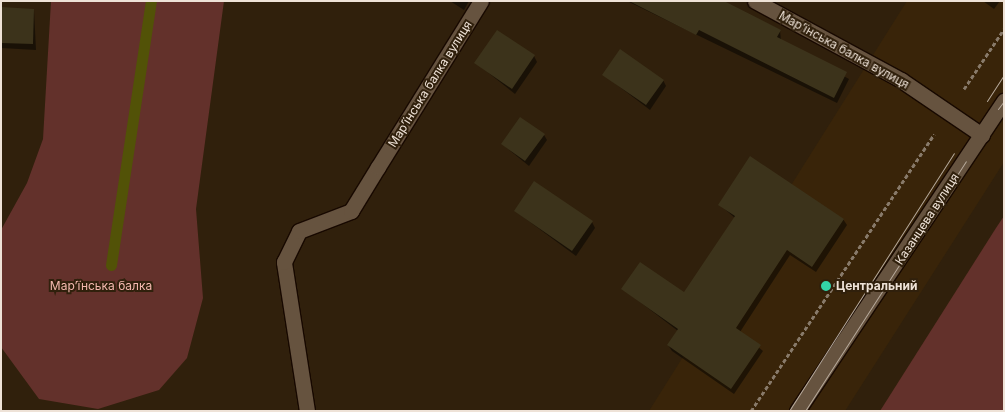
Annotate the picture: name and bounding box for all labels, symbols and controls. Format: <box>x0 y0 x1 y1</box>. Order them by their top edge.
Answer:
street label: Мар’їнська балка вулиця <box>776 8 912 92</box>
street label: Мар’їнська балка вулиця <box>385 18 475 150</box>
street label: Казанцева вулиця <box>892 170 962 268</box>
park label: Мар’їнська балка <box>50 279 152 293</box>
place label: Центральний <box>836 279 917 293</box>
marker: Центральний <box>820 280 832 292</box>

